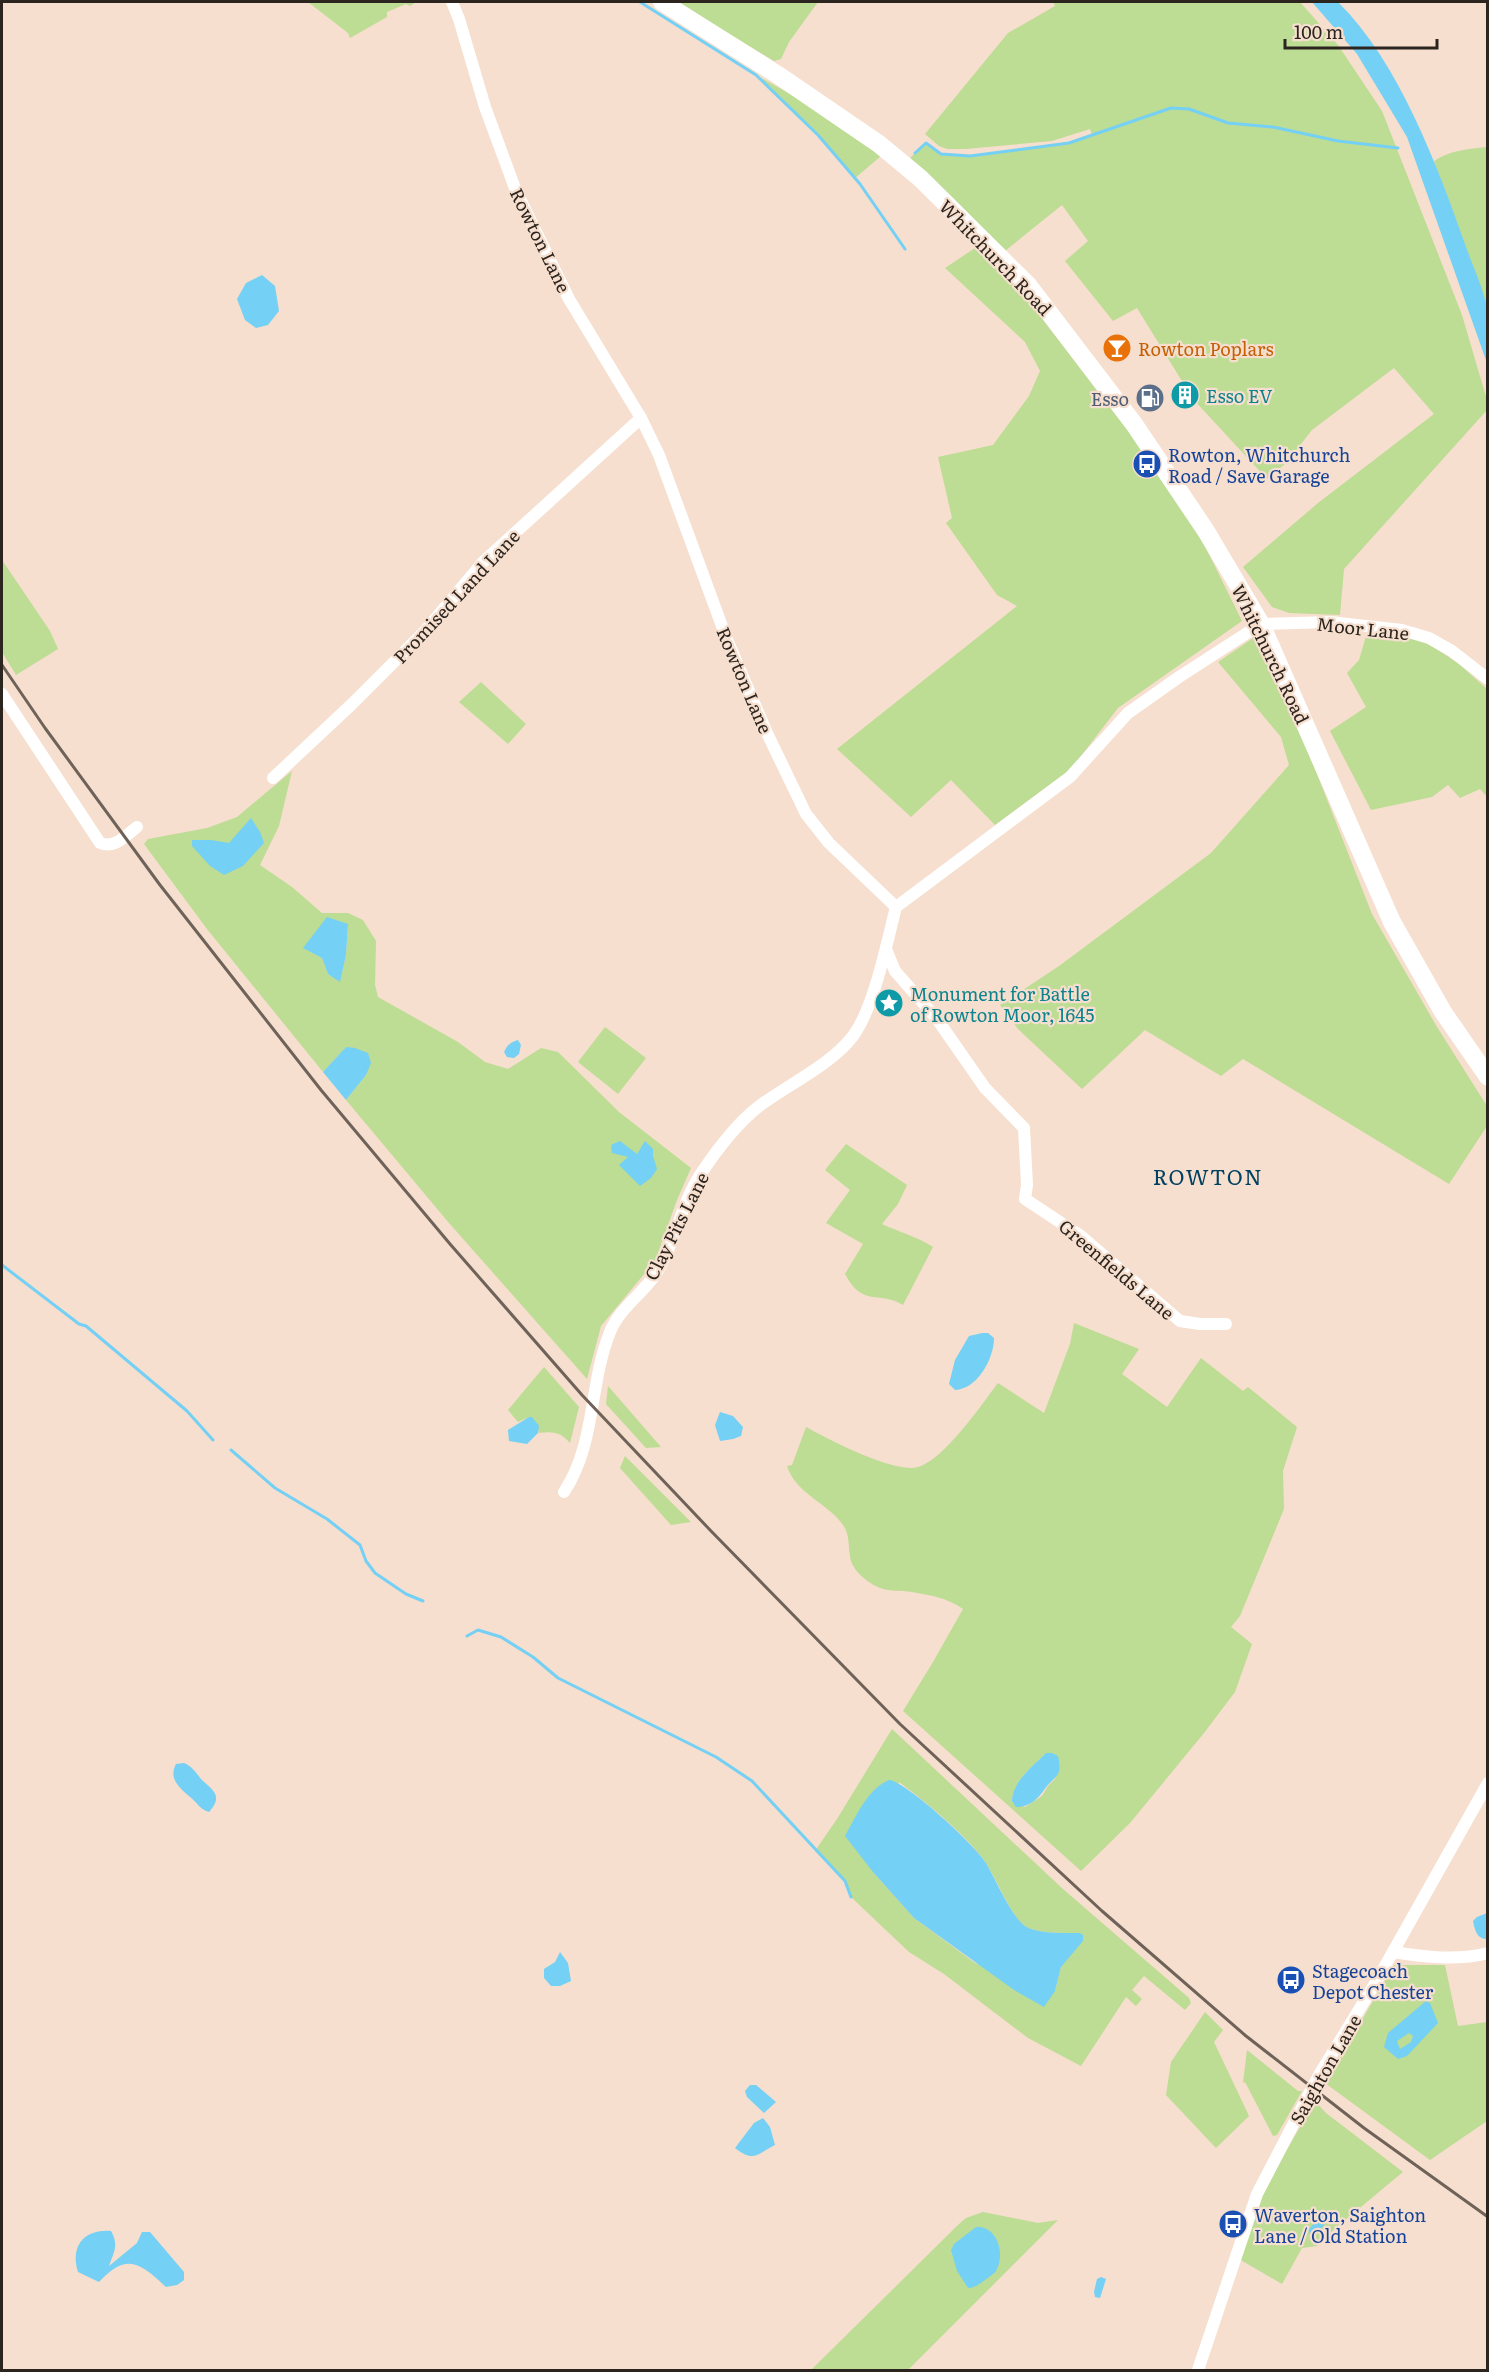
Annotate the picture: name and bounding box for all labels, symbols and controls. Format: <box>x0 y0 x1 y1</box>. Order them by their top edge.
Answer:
scale bar <box>1285 12 1436 50</box>
text: 100 m <box>1294 18 1343 45</box>
street label: Rowton Lane <box>504 183 578 297</box>
street label: Whitchurch Road <box>933 193 1059 321</box>
bar icon: Rowton Poplars <box>1101 332 1133 364</box>
place label: Rowton Poplars <box>1138 335 1274 362</box>
building icon: Esso EV <box>1169 379 1201 411</box>
fuel station icon: Esso <box>1134 382 1166 414</box>
place label: Esso EV <box>1206 382 1272 409</box>
place label: Esso <box>1091 385 1129 412</box>
place label: Rowton, Whitchurch Road / Save Garage <box>1168 441 1350 489</box>
bus stop icon: Rowton, Whitchurch Road / Save Garage <box>1131 448 1163 480</box>
street label: Promised Land Lane <box>387 523 525 669</box>
street label: Whitchurch Road <box>1225 580 1317 728</box>
street label: Moor Lane <box>1315 610 1411 646</box>
street label: Rowton Lane <box>710 622 780 738</box>
place label: Monument for Battle of Rowton Moor, 1645 <box>910 980 1094 1028</box>
place icon: Monument for Battle of Rowton Moor, 1645 <box>873 987 905 1019</box>
district label: ROWTON <box>1153 1160 1263 1191</box>
street label: Clay Pits Lane <box>637 1167 715 1285</box>
street label: Greenfields Lane <box>1053 1212 1181 1326</box>
place label: Stagecoach Depot Chester <box>1312 1957 1434 2005</box>
bus stop icon: Stagecoach Depot Chester <box>1275 1964 1307 1996</box>
street label: Saighton Lane <box>1283 2009 1367 2129</box>
place label: Waverton, Saighton Lane / Old Station <box>1254 2201 1426 2249</box>
bus stop icon: Waverton, Saighton Lane / Old Station <box>1217 2208 1249 2240</box>

